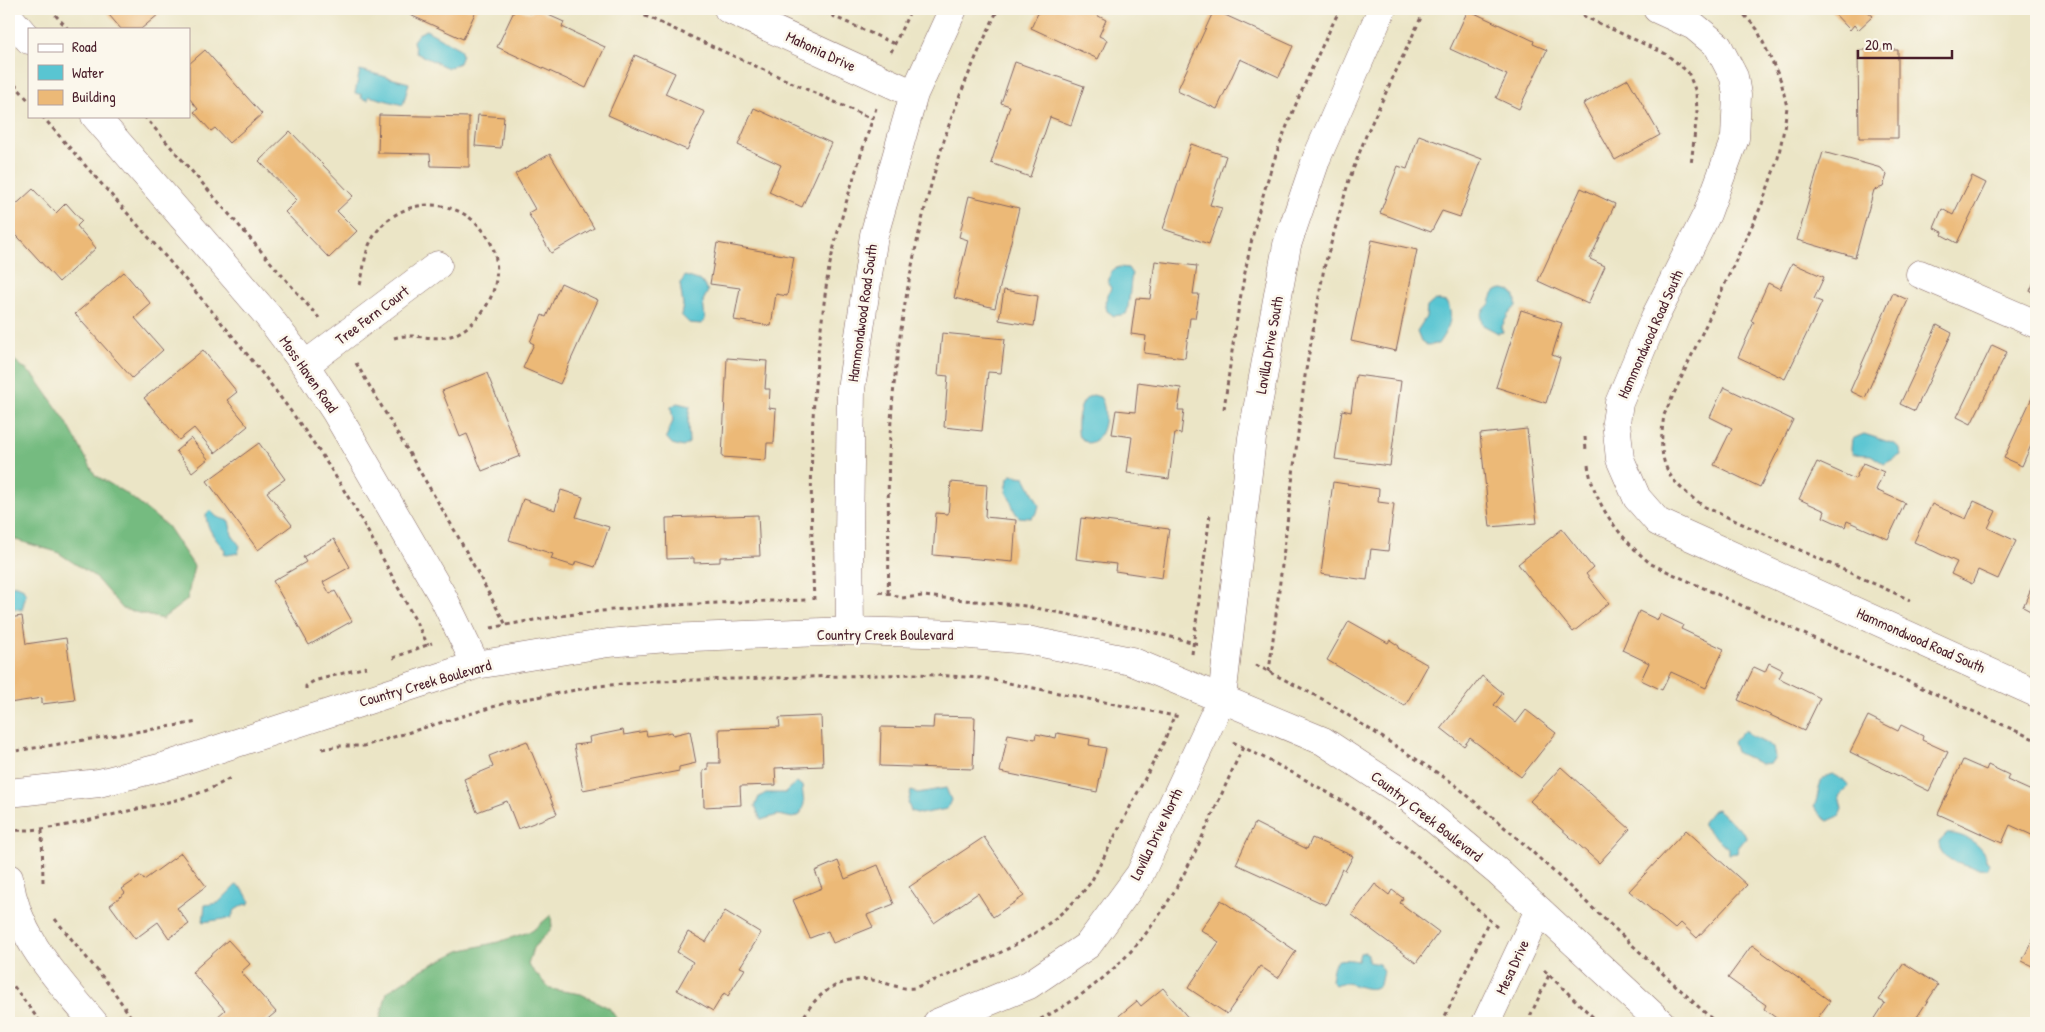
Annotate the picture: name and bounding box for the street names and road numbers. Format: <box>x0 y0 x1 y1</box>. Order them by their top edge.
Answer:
street label: Mahonia Drive <box>783 26 859 76</box>
street label: Hammondwood Road South <box>842 243 882 383</box>
street label: Hammondwood Road South <box>1612 266 1688 402</box>
street label: Tree Fern Court <box>331 280 414 350</box>
street label: Lavilla Drive South <box>1250 295 1288 395</box>
street label: Moss Haven Road <box>275 331 343 417</box>
street label: Hammondwood Road South <box>1853 602 1989 678</box>
street label: Country Creek Boulevard <box>817 624 953 645</box>
street label: Country Creek Boulevard <box>356 654 494 712</box>
street label: Country Creek Boulevard <box>1367 766 1487 866</box>
street label: Lavilla Drive North <box>1125 785 1187 883</box>
street label: Mesa Drive <box>1490 936 1534 998</box>

